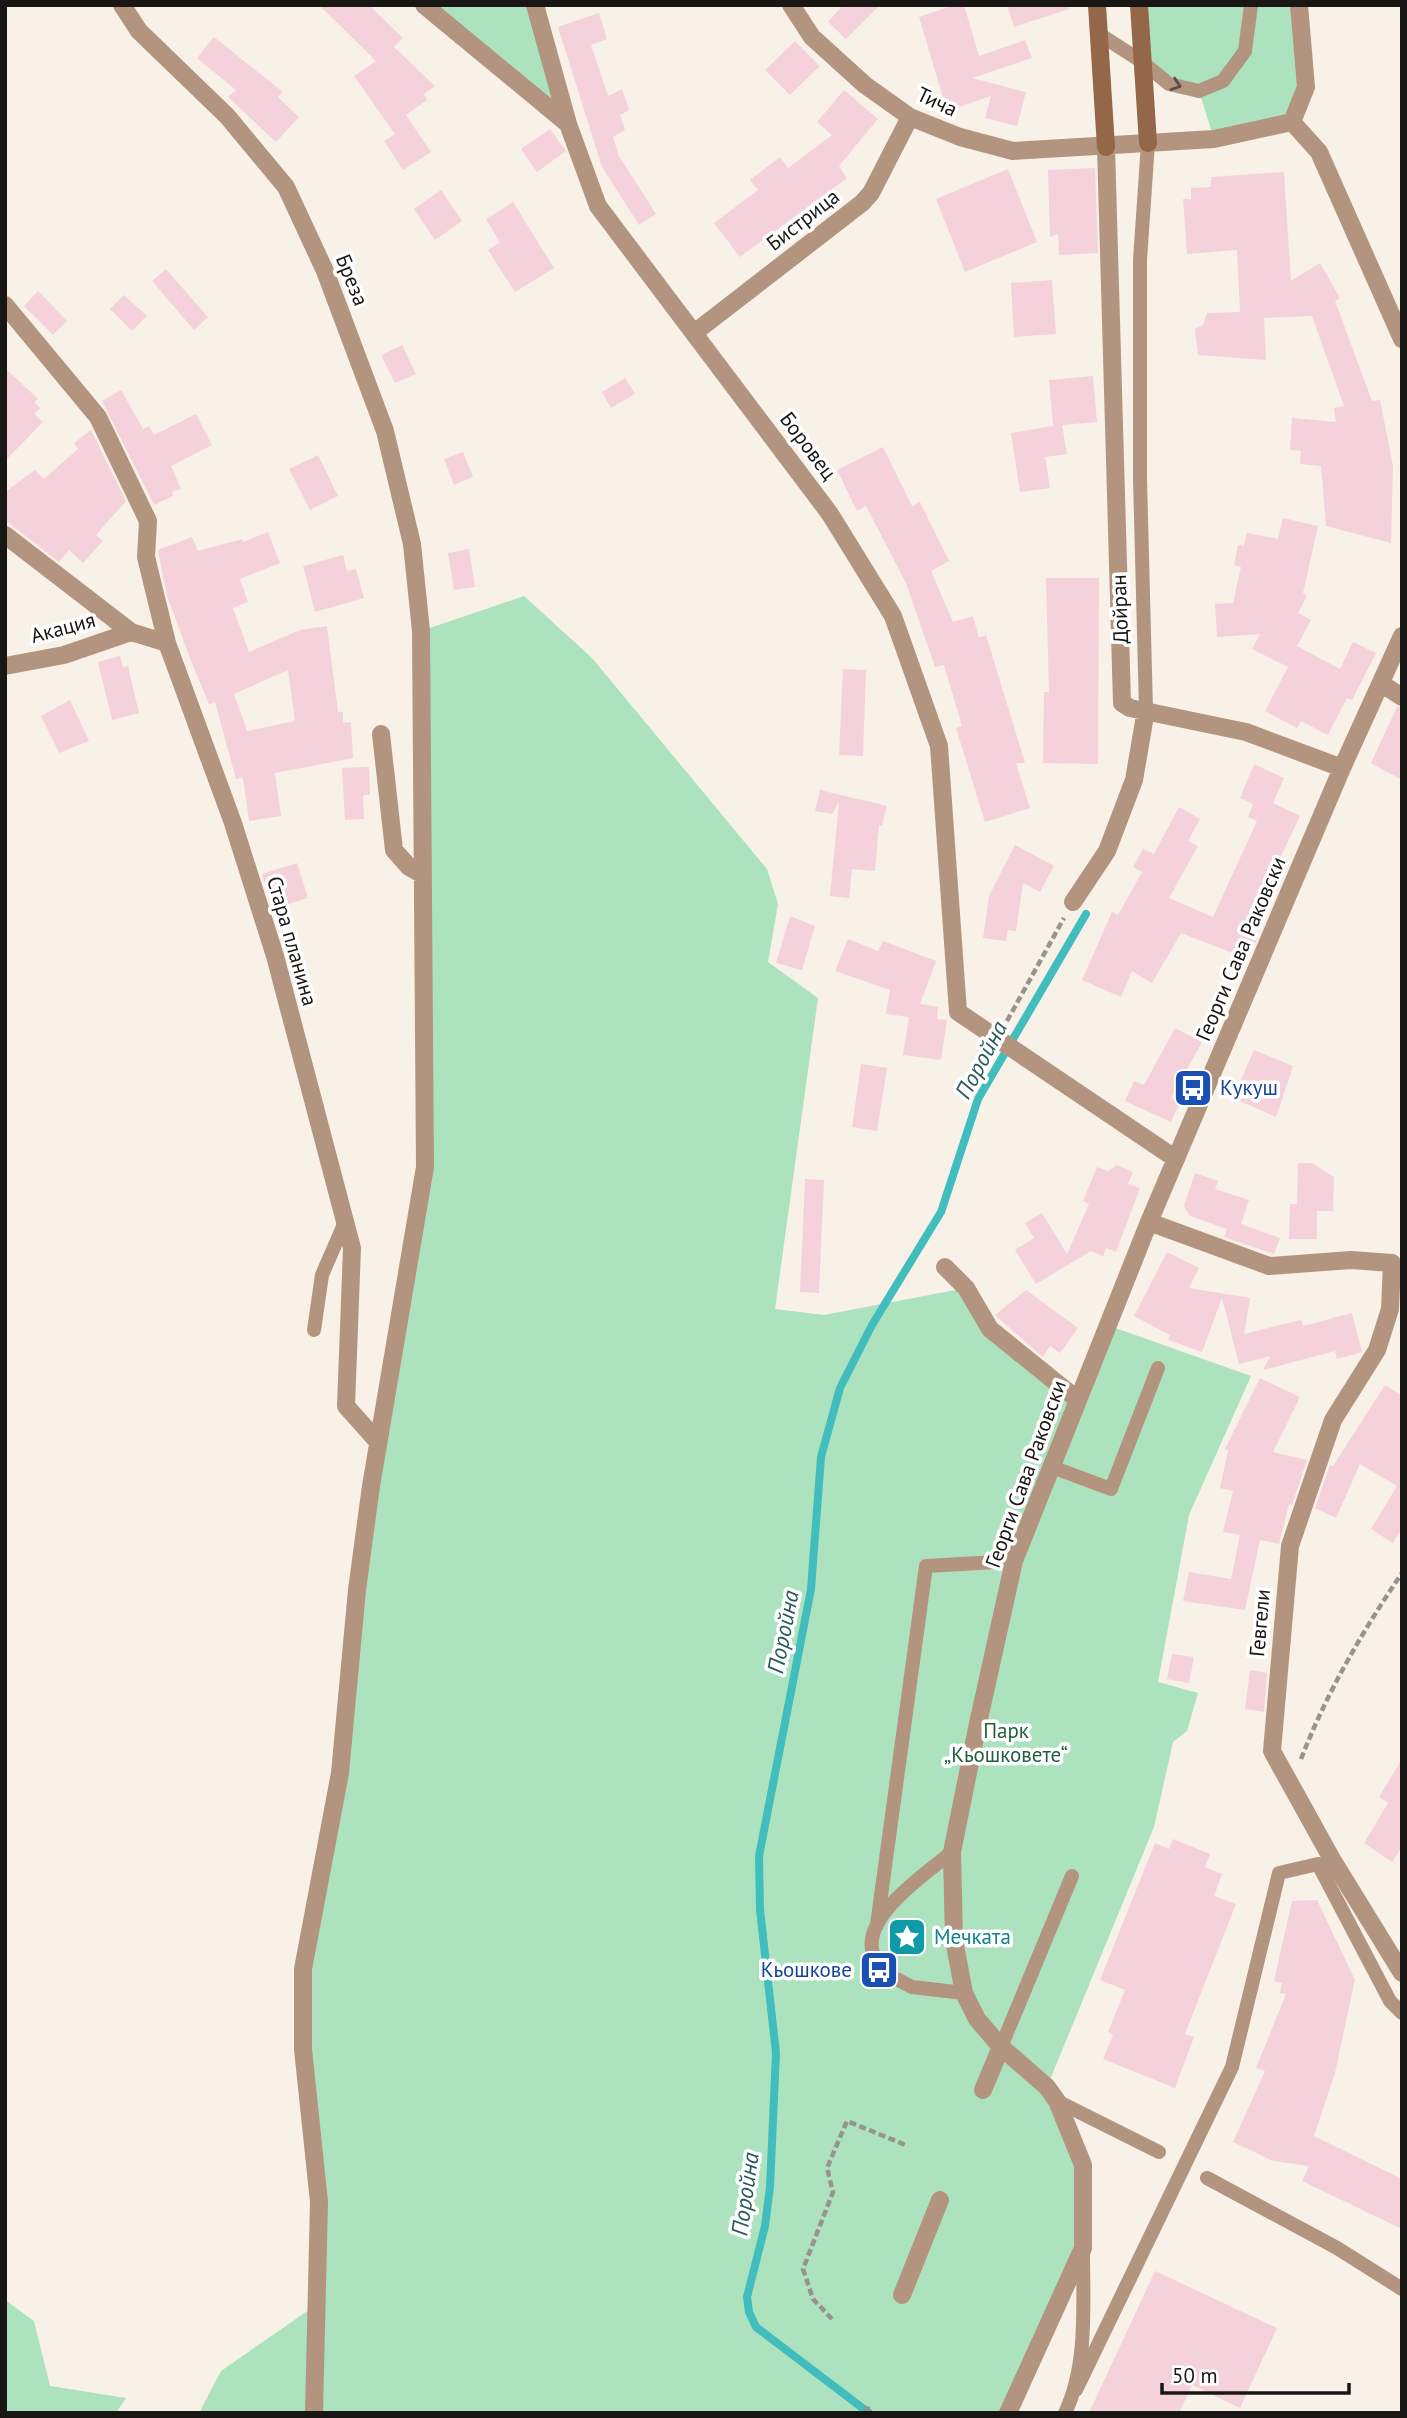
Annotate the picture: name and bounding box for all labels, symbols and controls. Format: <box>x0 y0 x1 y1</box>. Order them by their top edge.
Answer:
one-way arrow <box>1169 76 1182 91</box>
street label: Тича <box>913 81 962 123</box>
street label: Бистрица <box>761 183 845 256</box>
street label: Бреза <box>330 250 375 310</box>
street label: Боровец <box>774 406 843 485</box>
street label: Дойран <box>1105 574 1134 644</box>
street label: Акация <box>28 606 98 649</box>
street label: Георги Сава Раковски <box>1189 853 1292 1045</box>
street label: Стара планина <box>261 873 324 1009</box>
water label: Поройна <box>948 1016 1013 1104</box>
bus stop icon: Кукуш <box>1172 1067 1214 1109</box>
place label: Кукуш <box>1220 1074 1278 1101</box>
street label: Георги Сава Раковски <box>979 1376 1072 1571</box>
water label: Поройна <box>760 1588 805 1676</box>
street label: Гевгели <box>1243 1588 1276 1658</box>
park label: Парк „Кьошковете“ <box>944 1717 1068 1768</box>
place icon: Мечката <box>886 1916 928 1958</box>
place label: Мечката <box>934 1923 1011 1950</box>
bus stop icon: Кьошкове <box>858 1949 900 1991</box>
place label: Кьошкове <box>761 1956 852 1983</box>
water label: Поройна <box>724 2150 765 2238</box>
scale bar <box>1162 2352 1349 2396</box>
text: 50 m <box>1172 2362 1218 2389</box>

